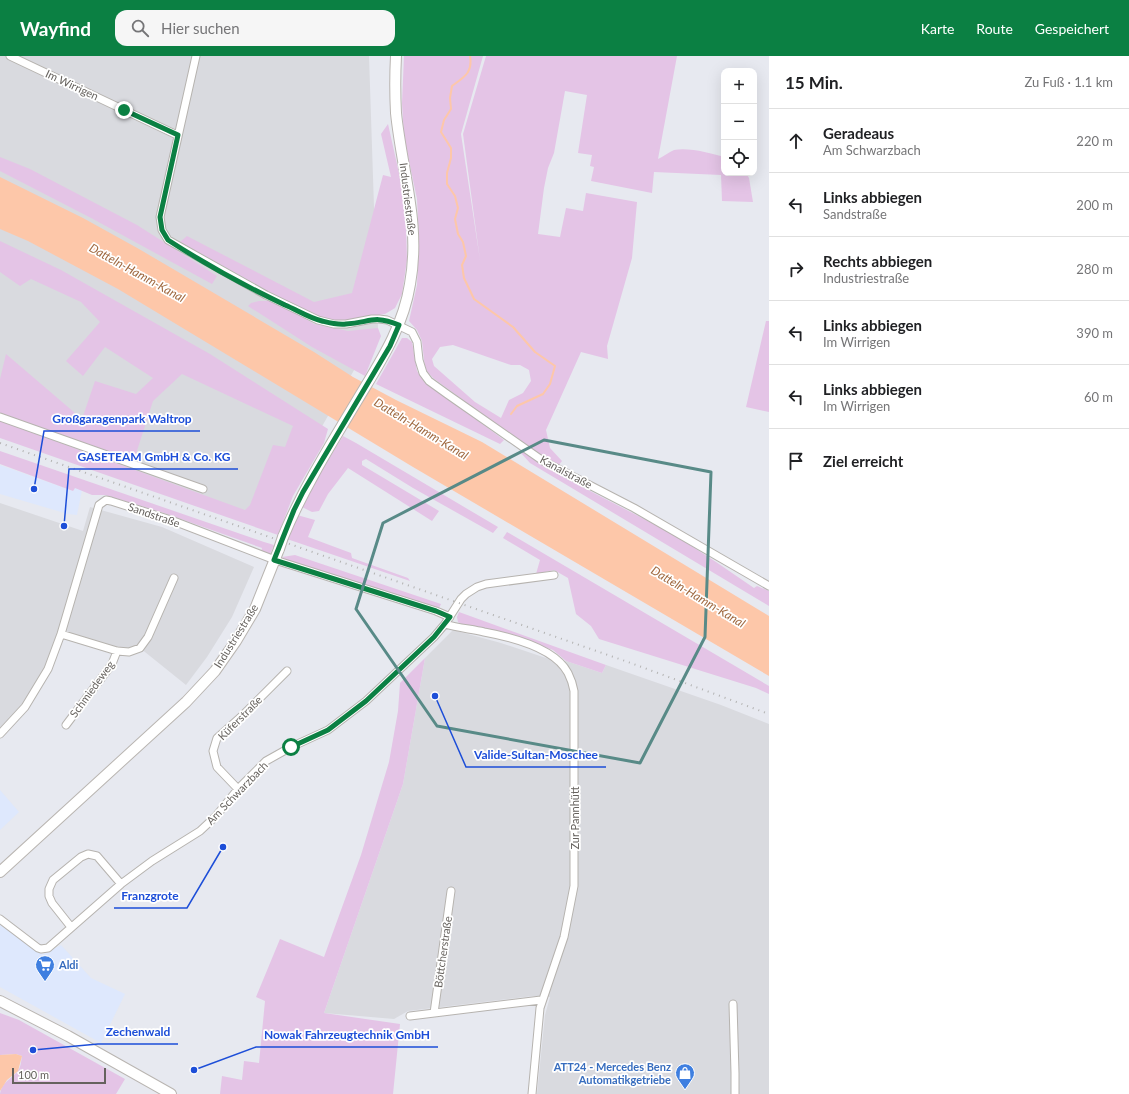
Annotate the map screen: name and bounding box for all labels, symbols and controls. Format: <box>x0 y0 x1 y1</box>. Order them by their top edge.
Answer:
search box <box>115 10 395 46</box>
text: Wayfind <box>20 17 91 40</box>
icon: search <box>129 17 151 39</box>
text: Hier suchen <box>161 19 240 37</box>
text: Karte <box>921 20 954 37</box>
text: Route <box>976 20 1013 37</box>
text: Gespeichert <box>1035 20 1109 37</box>
street label: Im Wirrigen <box>44 67 101 102</box>
map controls <box>721 68 757 176</box>
button: + <box>721 68 757 104</box>
text: 15 Min. <box>785 72 843 93</box>
text: Zu Fuß · 1.1 km <box>1024 74 1113 90</box>
route end <box>115 101 133 119</box>
button: − <box>721 104 757 140</box>
text: Geradeaus <box>823 124 894 142</box>
icon: ahead <box>785 130 807 152</box>
text: 220 m <box>1076 133 1113 149</box>
button: locate <box>721 140 757 176</box>
text: Am Schwarzbach <box>823 142 921 158</box>
street label: Industriestraße <box>398 162 419 236</box>
text: Links abbiegen <box>823 188 922 206</box>
icon: left <box>785 194 807 216</box>
text: 200 m <box>1076 197 1113 213</box>
text: Sandstraße <box>823 206 887 222</box>
water label: Datteln-Hamm-Kanal <box>87 240 188 305</box>
text: Rechts abbiegen <box>823 252 932 270</box>
icon: right <box>785 258 807 280</box>
text: 280 m <box>1076 261 1113 277</box>
text: Industriestraße <box>823 270 909 286</box>
text: Links abbiegen <box>823 316 922 334</box>
icon: left <box>785 322 807 344</box>
text: 390 m <box>1076 325 1113 341</box>
text: Im Wirrigen <box>823 334 890 350</box>
text: Links abbiegen <box>823 380 922 398</box>
icon: left <box>785 386 807 408</box>
text: 60 m <box>1084 389 1113 405</box>
water label: Datteln-Hamm-Kanal <box>371 395 471 463</box>
text: Im Wirrigen <box>823 398 890 414</box>
callout: Großgaragenpark Waltrop <box>44 407 200 431</box>
text: Großgaragenpark Waltrop <box>52 411 192 426</box>
callout: GASETEAM GmbH & Co. KG <box>69 445 238 469</box>
text: GASETEAM GmbH & Co. KG <box>77 449 231 464</box>
icon: arrive <box>785 450 807 472</box>
street label: Kanalstraße <box>538 452 595 491</box>
text: Ziel erreicht <box>823 452 903 470</box>
street label: Sandstraße <box>127 500 182 530</box>
water label: Datteln-Hamm-Kanal <box>648 563 748 631</box>
street label: Industriestraße <box>211 601 260 670</box>
street label: Schmiedeweg <box>67 658 117 720</box>
street label: Küferstraße <box>215 693 264 742</box>
route start <box>282 738 300 756</box>
callout: Valide-Sultan-Moschee <box>466 743 606 767</box>
text: Valide-Sultan-Moschee <box>473 747 599 762</box>
street label: Am Schwarzbach <box>203 758 270 827</box>
street label: Zur Pannhütt <box>568 786 581 850</box>
callout: Franzgrote <box>114 884 187 908</box>
text: Franzgrote <box>121 888 179 903</box>
street label: Böttcherstraße <box>431 915 454 989</box>
supermarket icon: Aldi <box>34 954 56 982</box>
place label: Aldi <box>58 958 79 971</box>
callout: Zechenwald <box>98 1020 178 1044</box>
callout: Nowak Fahrzeugtechnik GmbH <box>256 1023 438 1047</box>
text: Zechenwald <box>106 1024 170 1039</box>
text: Nowak Fahrzeugtechnik GmbH <box>264 1027 430 1042</box>
place label: ATT24 - Mercedes Benz Automatikgetriebe <box>553 1060 671 1086</box>
shop icon: ATT24 - Mercedes Benz Automatikgetriebe <box>674 1062 696 1090</box>
scale bar <box>12 1066 106 1085</box>
text: 100 m <box>18 1068 49 1081</box>

